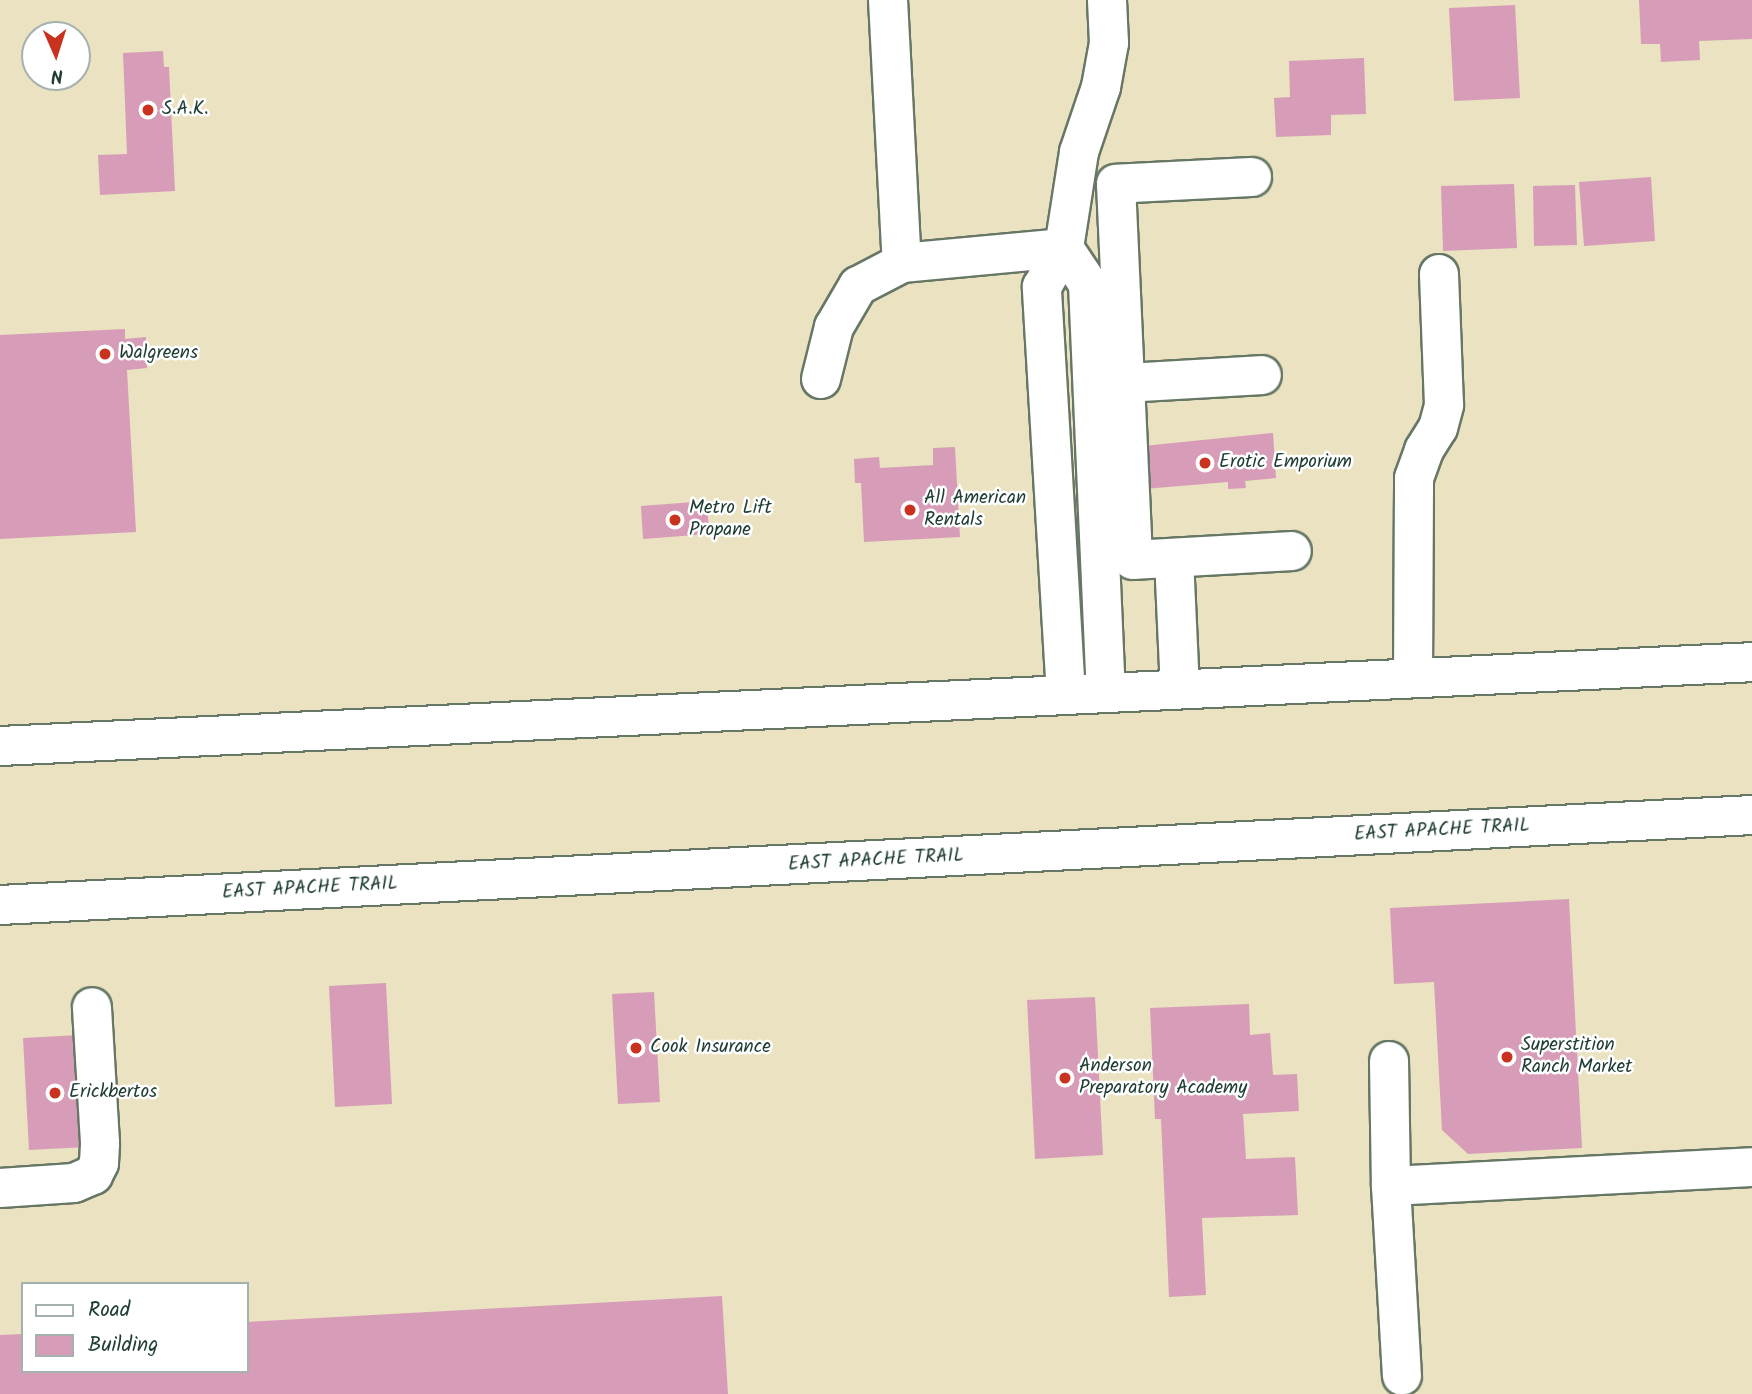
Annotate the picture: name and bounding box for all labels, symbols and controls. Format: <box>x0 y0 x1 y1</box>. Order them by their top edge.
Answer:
north arrow <box>21 21 91 91</box>
text: N <box>50 60 64 90</box>
place label: S.A.K. <box>162 99 208 121</box>
marker: S.A.K. <box>140 102 156 118</box>
place label: Walgreens <box>119 343 198 365</box>
marker: Walgreens <box>97 346 113 362</box>
place label: Erotic Emporium <box>1219 452 1352 474</box>
marker: Erotic Emporium <box>1197 455 1213 471</box>
place label: All American Rentals <box>924 488 1026 532</box>
place label: Metro Lift Propane <box>689 498 772 542</box>
marker: All American Rentals <box>902 502 918 518</box>
marker: Metro Lift Propane <box>667 512 683 528</box>
street label: EAST APACHE TRAIL <box>1354 815 1530 847</box>
street label: EAST APACHE TRAIL <box>788 845 964 877</box>
street label: EAST APACHE TRAIL <box>222 873 398 905</box>
place label: Superstition Ranch Market <box>1521 1035 1632 1079</box>
place label: Cook Insurance <box>650 1037 771 1059</box>
marker: Cook Insurance <box>628 1040 644 1056</box>
marker: Superstition Ranch Market <box>1499 1049 1515 1065</box>
place label: Anderson Preparatory Academy <box>1079 1056 1247 1100</box>
marker: Anderson Preparatory Academy <box>1057 1070 1073 1086</box>
place label: Erickbertos <box>69 1082 157 1104</box>
marker: Erickbertos <box>47 1085 63 1101</box>
legend <box>21 1282 248 1373</box>
text: Road <box>88 1294 130 1327</box>
text: Building <box>88 1329 158 1362</box>

